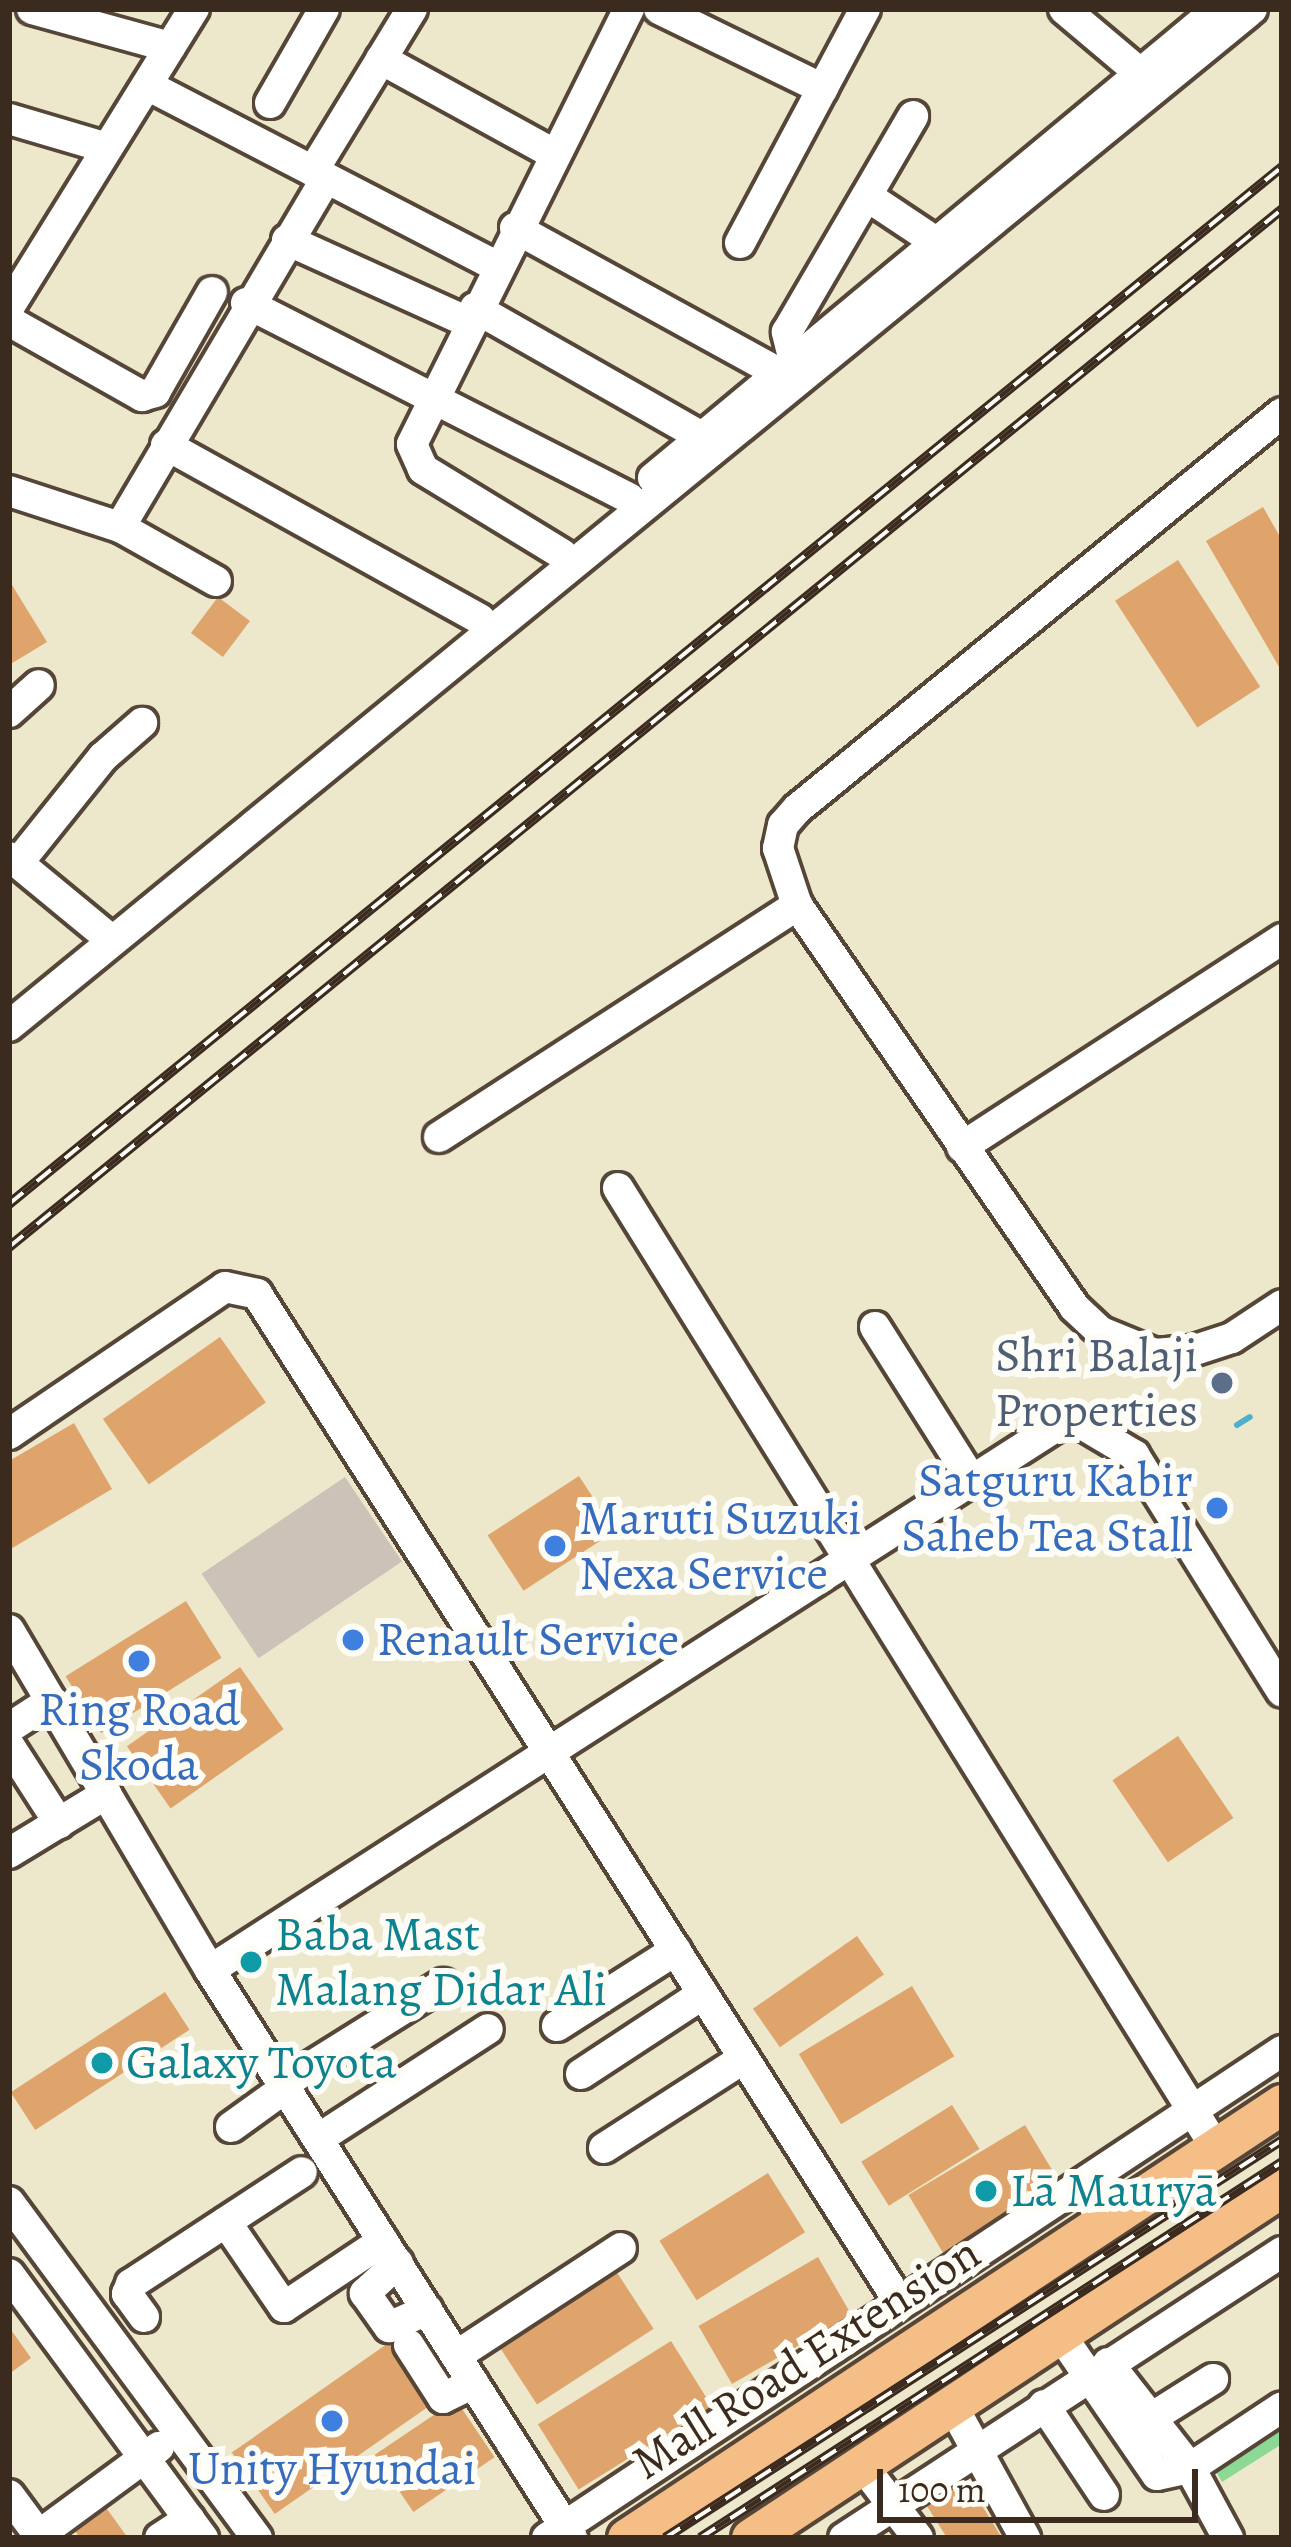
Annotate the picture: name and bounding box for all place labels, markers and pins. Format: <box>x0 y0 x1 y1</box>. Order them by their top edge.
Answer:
place label: Shri Balaji Properties <box>995 1326 1198 1439</box>
marker: Shri Balaji Properties <box>1209 1370 1235 1396</box>
place label: Satguru Kabir Saheb Tea Stall <box>901 1451 1193 1564</box>
place label: Maruti Suzuki Nexa Service <box>579 1489 862 1602</box>
marker: Satguru Kabir Saheb Tea Stall <box>1204 1495 1230 1521</box>
marker: Maruti Suzuki Nexa Service <box>542 1533 568 1559</box>
place label: Renault Service <box>377 1611 679 1669</box>
marker: Renault Service <box>340 1627 366 1653</box>
marker: Ring Road Skoda <box>126 1648 152 1674</box>
place label: Ring Road Skoda <box>38 1680 240 1793</box>
place label: Baba Mast Malang Didar Ali <box>275 1905 607 2018</box>
marker: Baba Mast Malang Didar Ali <box>238 1949 264 1975</box>
place label: Galaxy Toyota <box>126 2034 397 2092</box>
marker: Galaxy Toyota <box>89 2050 115 2076</box>
place label: Lā Mauryā <box>1010 2162 1217 2220</box>
marker: Lā Mauryā <box>973 2178 999 2204</box>
marker: Unity Hyundai <box>319 2408 345 2434</box>
place label: Unity Hyundai <box>188 2440 476 2498</box>

